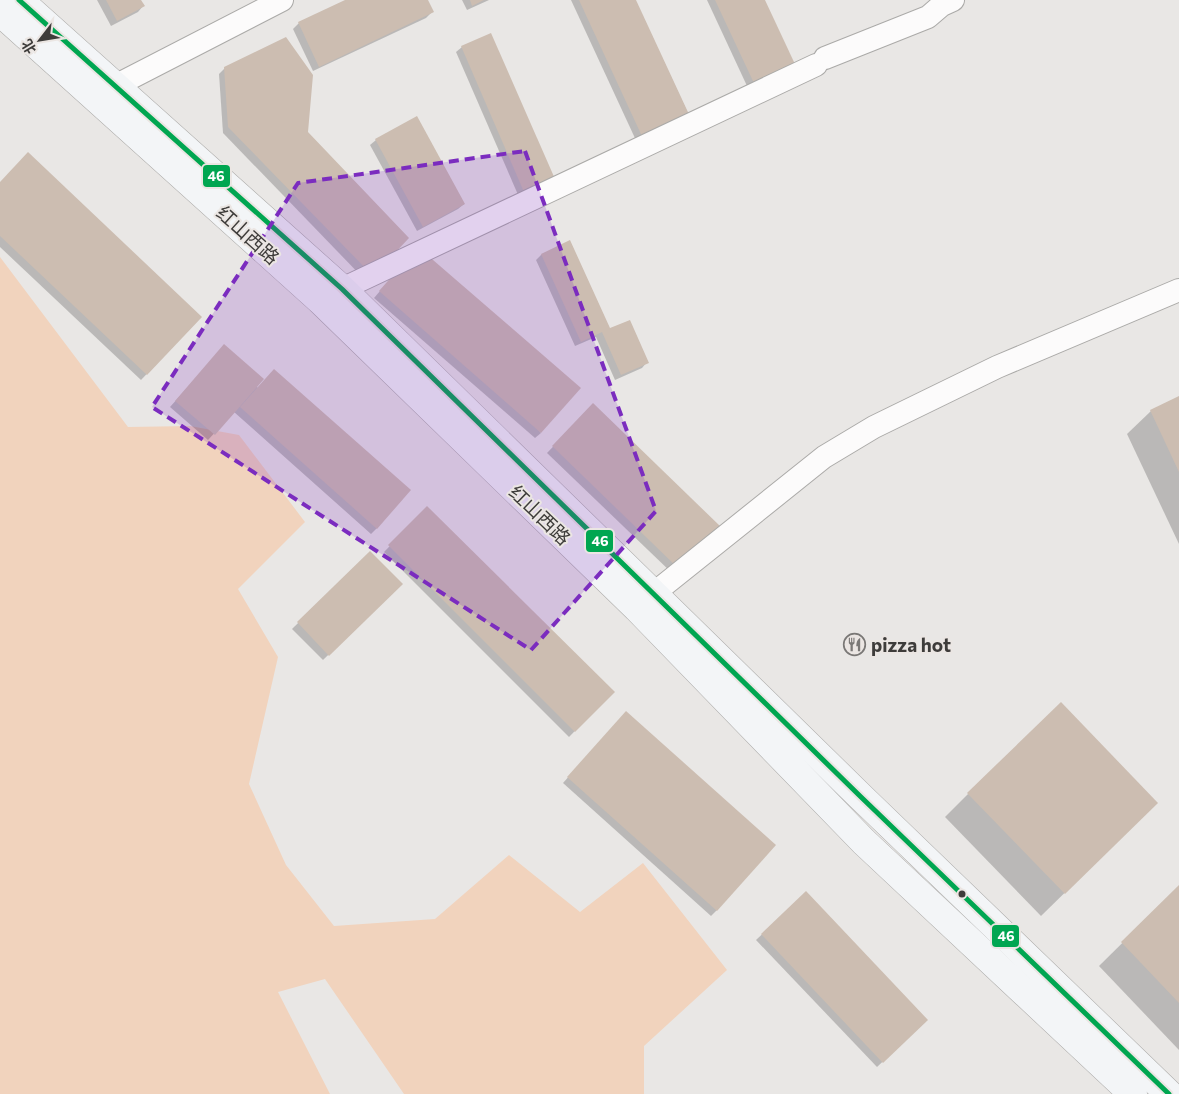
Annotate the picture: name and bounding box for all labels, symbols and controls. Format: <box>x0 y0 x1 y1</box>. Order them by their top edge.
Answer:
north arrow <box>15 15 65 65</box>
text: 北 <box>18 37 39 57</box>
line badge: 46 <box>202 164 231 188</box>
text: 46 <box>207 167 225 184</box>
street label: 红山西路 <box>212 201 284 269</box>
street label: 红山西路 <box>505 480 576 549</box>
line badge: 46 <box>585 529 614 553</box>
text: 46 <box>591 532 609 549</box>
restaurant icon: pizza hot <box>843 633 867 657</box>
place label: pizza hot <box>871 633 951 656</box>
unlabelled marker <box>957 889 967 899</box>
line badge: 46 <box>991 924 1020 948</box>
text: 46 <box>997 927 1015 944</box>

